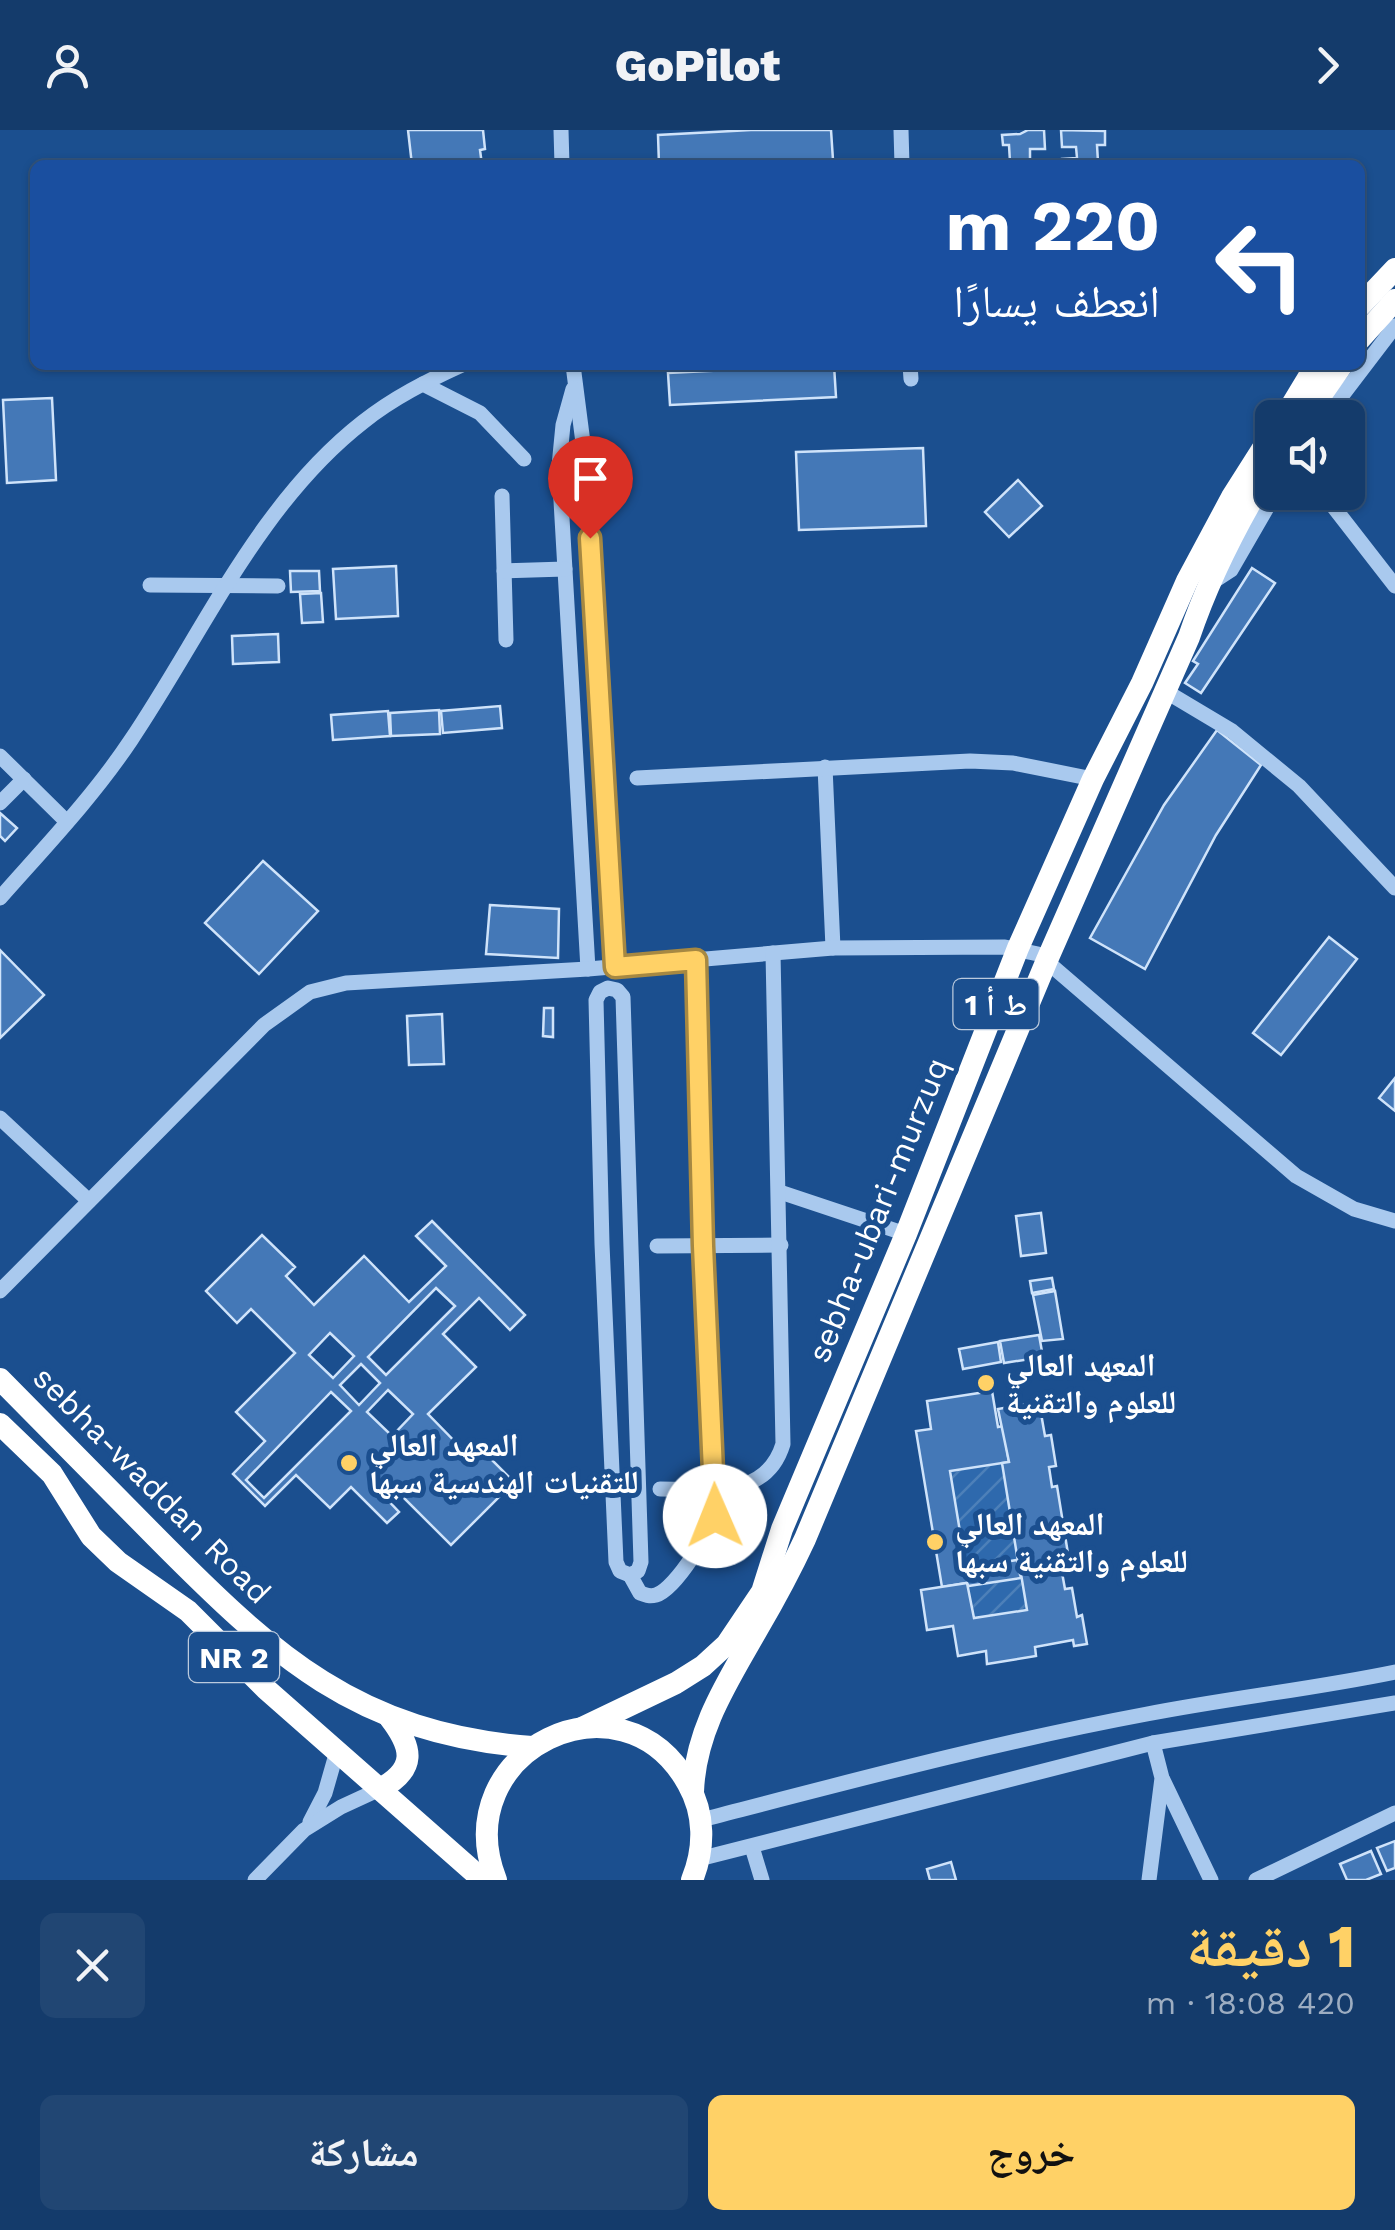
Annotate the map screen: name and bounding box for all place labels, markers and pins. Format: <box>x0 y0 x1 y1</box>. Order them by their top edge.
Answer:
pin <box>548 436 633 539</box>
place label: المعهد العالي للعلوم والتقنية <box>1006 1346 1176 1424</box>
marker: المعهد العالي للعلوم والتقنية <box>975 1372 997 1394</box>
place label: المعهد العالي للتقنيات الهندسية سبها <box>369 1426 639 1501</box>
marker: المعهد العالي للتقنيات الهندسية سبها <box>338 1452 360 1474</box>
place label: المعهد العالي للعلوم والتقنية سبها <box>955 1505 1188 1583</box>
marker: المعهد العالي للعلوم والتقنية سبها <box>924 1531 946 1553</box>

